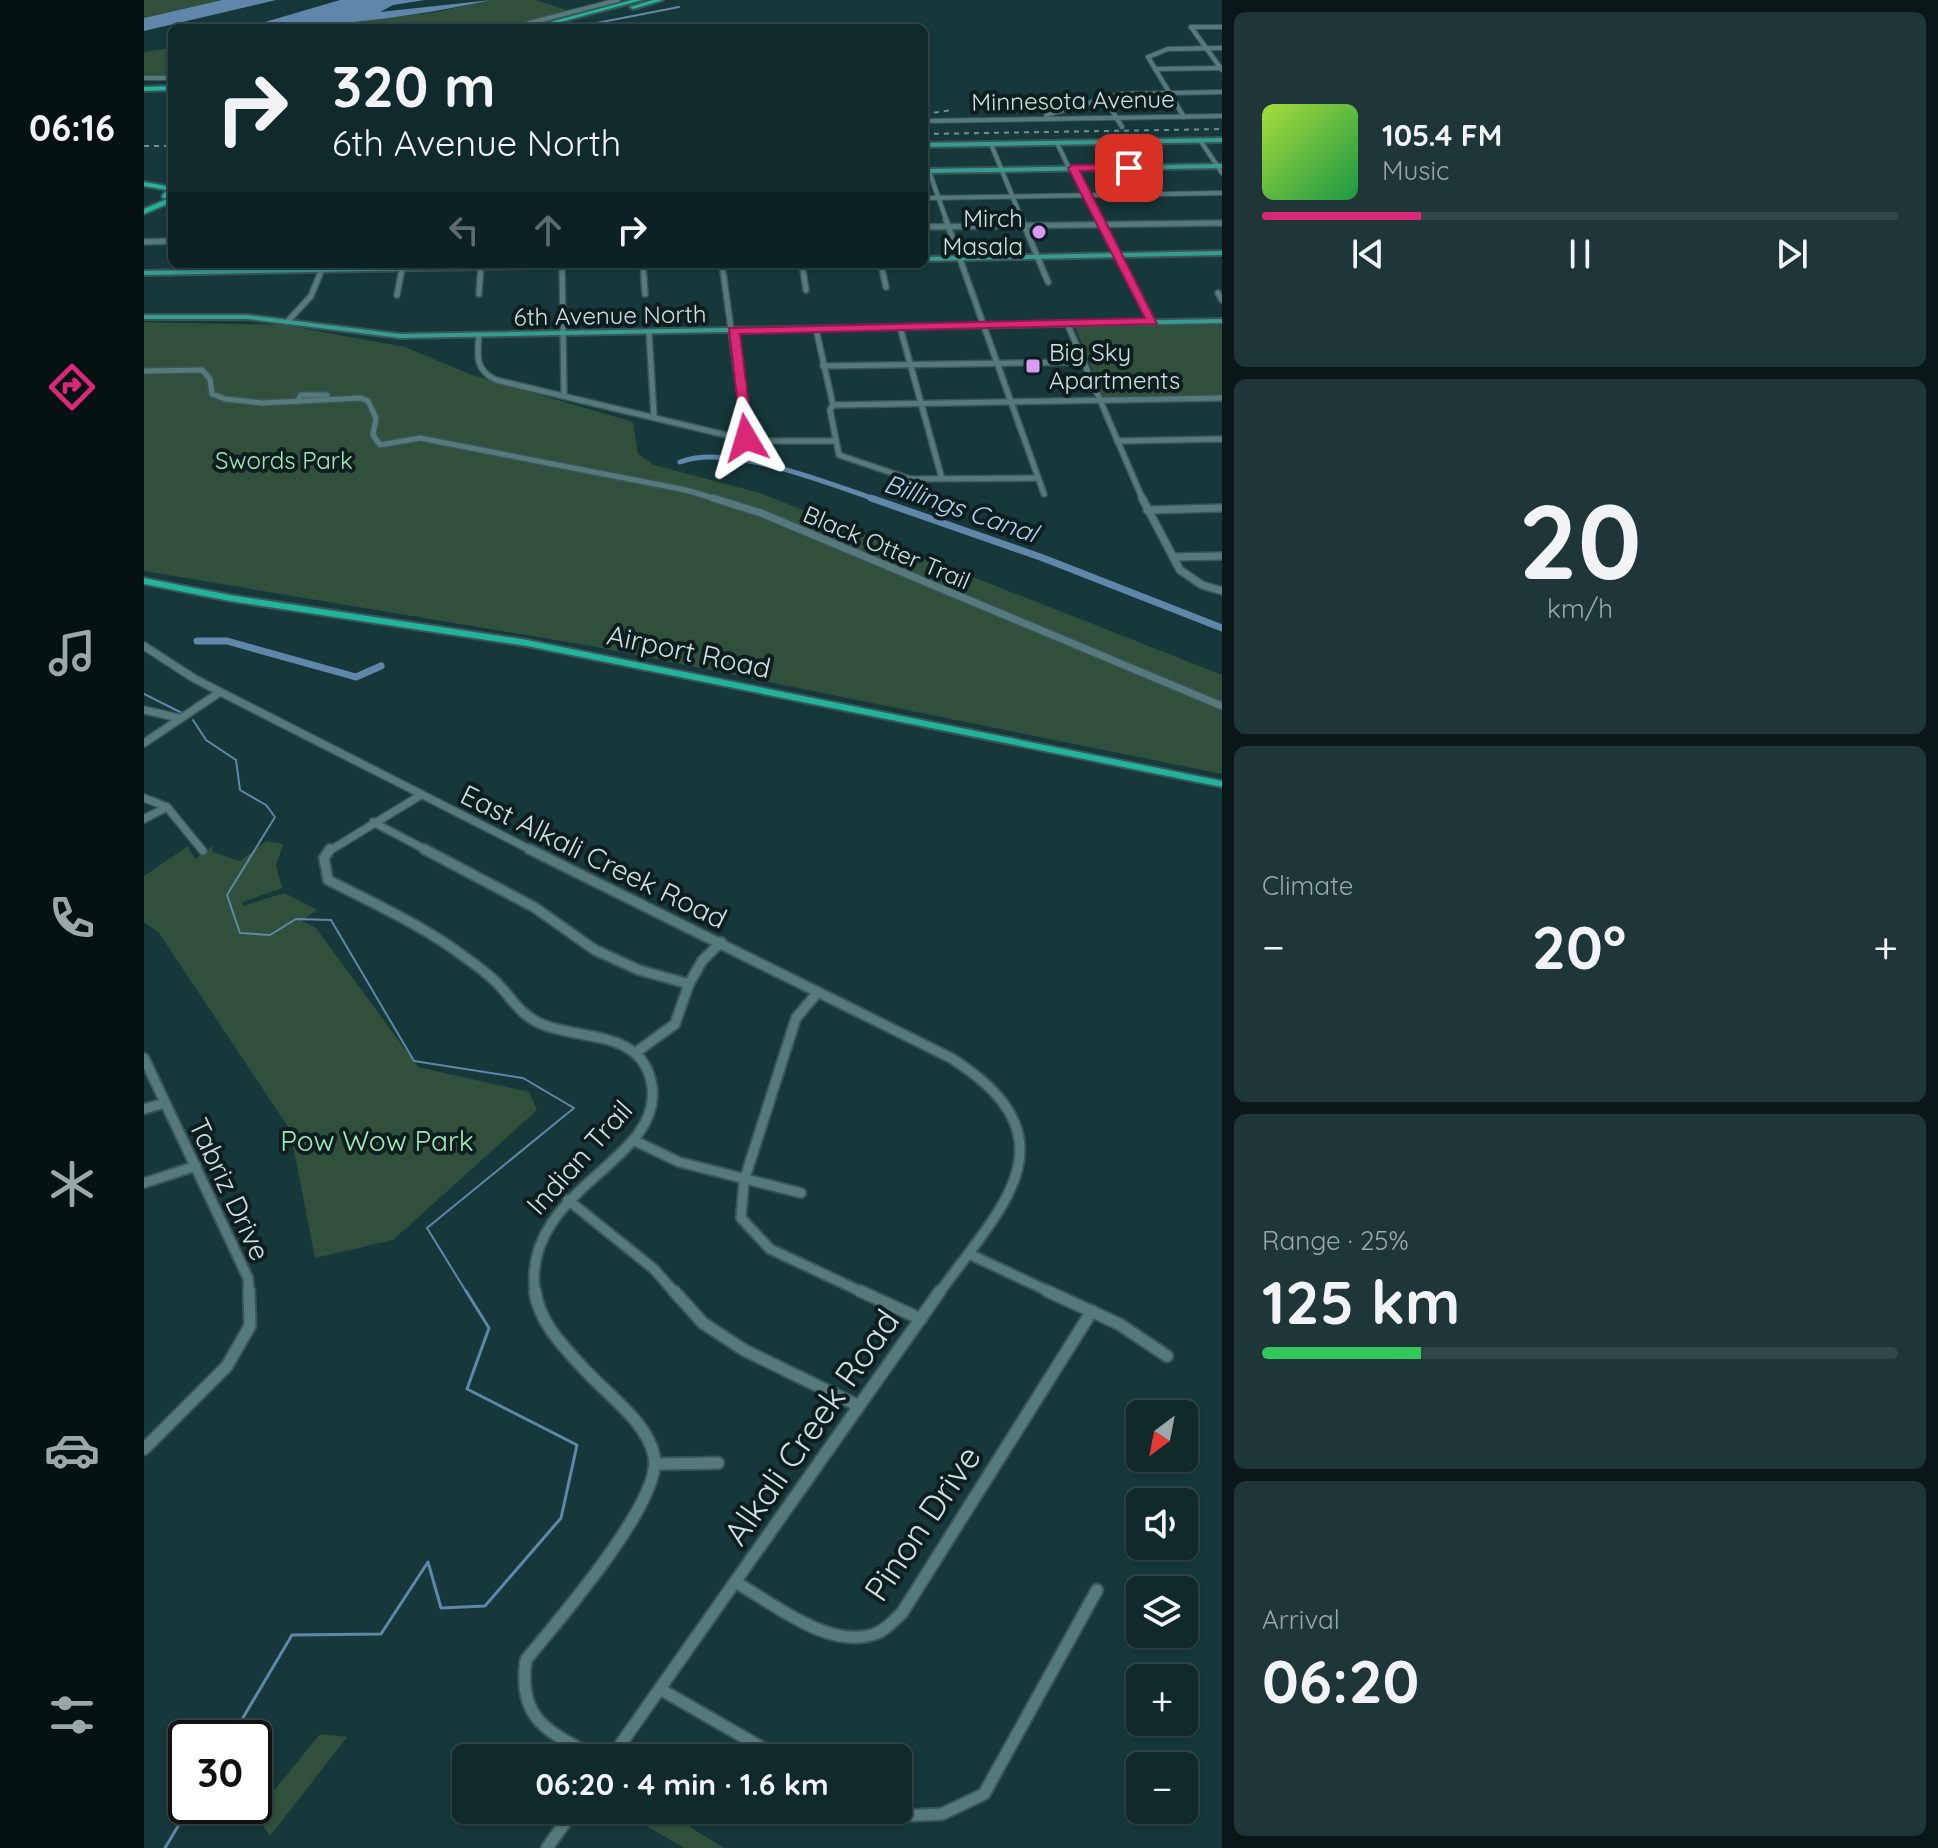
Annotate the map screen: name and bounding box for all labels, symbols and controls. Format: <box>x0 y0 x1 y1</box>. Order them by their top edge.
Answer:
text: 320 m <box>332 51 496 121</box>
icon: right <box>200 56 304 160</box>
street label: Minnesota Avenue <box>971 83 1175 117</box>
text: 06:16 <box>29 105 115 150</box>
text: 105.4 FM <box>1382 116 1502 154</box>
text: 6th Avenue North <box>332 120 621 165</box>
pin <box>1095 134 1163 202</box>
icon: arrive <box>1107 146 1151 190</box>
text: Music <box>1382 154 1450 187</box>
place label: Mirch Masala <box>943 203 1023 261</box>
icon: left <box>442 208 486 252</box>
icon: ahead <box>526 208 570 252</box>
icon: right <box>610 208 654 252</box>
marker: Mirch Masala <box>1030 223 1048 241</box>
icon: previous <box>1346 232 1390 276</box>
icon: pause <box>1558 232 1602 276</box>
icon: next <box>1770 232 1814 276</box>
street label: 6th Avenue North <box>513 298 707 332</box>
place label: Big Sky Apartments <box>1049 337 1180 395</box>
marker: Big Sky Apartments <box>1024 357 1042 375</box>
icon: directions <box>44 359 100 415</box>
position arrow <box>704 396 788 480</box>
park label: Swords Park <box>215 445 353 475</box>
water label: Billings Canal <box>880 466 1045 551</box>
text: 20 <box>1518 475 1642 605</box>
street label: Black Otter Trail <box>799 498 975 596</box>
text: km/h <box>1547 592 1613 625</box>
street label: Airport Road <box>604 617 774 685</box>
icon: music <box>44 625 100 681</box>
street label: East Alkali Creek Road <box>455 776 733 936</box>
text: Climate <box>1262 869 1353 902</box>
icon: phone <box>44 890 100 946</box>
text: 20° <box>1532 909 1626 984</box>
text: − <box>1262 919 1285 974</box>
text: + <box>1873 919 1898 974</box>
street label: Indian Trail <box>518 1093 640 1221</box>
street label: Tabriz Drive <box>182 1112 278 1266</box>
park label: Pow Wow Park <box>280 1123 474 1158</box>
icon: climate <box>44 1156 100 1212</box>
text: Range · 25% <box>1262 1224 1409 1257</box>
text: 125 km <box>1262 1264 1460 1339</box>
street label: Alkali Creek Road <box>714 1301 908 1553</box>
north arrow <box>1126 1400 1198 1472</box>
map controls <box>1126 1400 1198 1824</box>
icon: car <box>44 1422 100 1478</box>
street label: Pinon Drive <box>854 1437 990 1609</box>
button: sound <box>1126 1488 1198 1560</box>
button: layers <box>1126 1576 1198 1648</box>
text: Arrival <box>1262 1603 1340 1636</box>
text: 06:20 <box>1262 1643 1419 1718</box>
button: + <box>1126 1664 1198 1736</box>
icon: filters <box>44 1687 100 1743</box>
speed limit sign: 30 <box>168 1720 272 1824</box>
button: − <box>1126 1752 1198 1824</box>
text: 06:20 · 4 min · 1.6 km <box>535 1765 829 1803</box>

